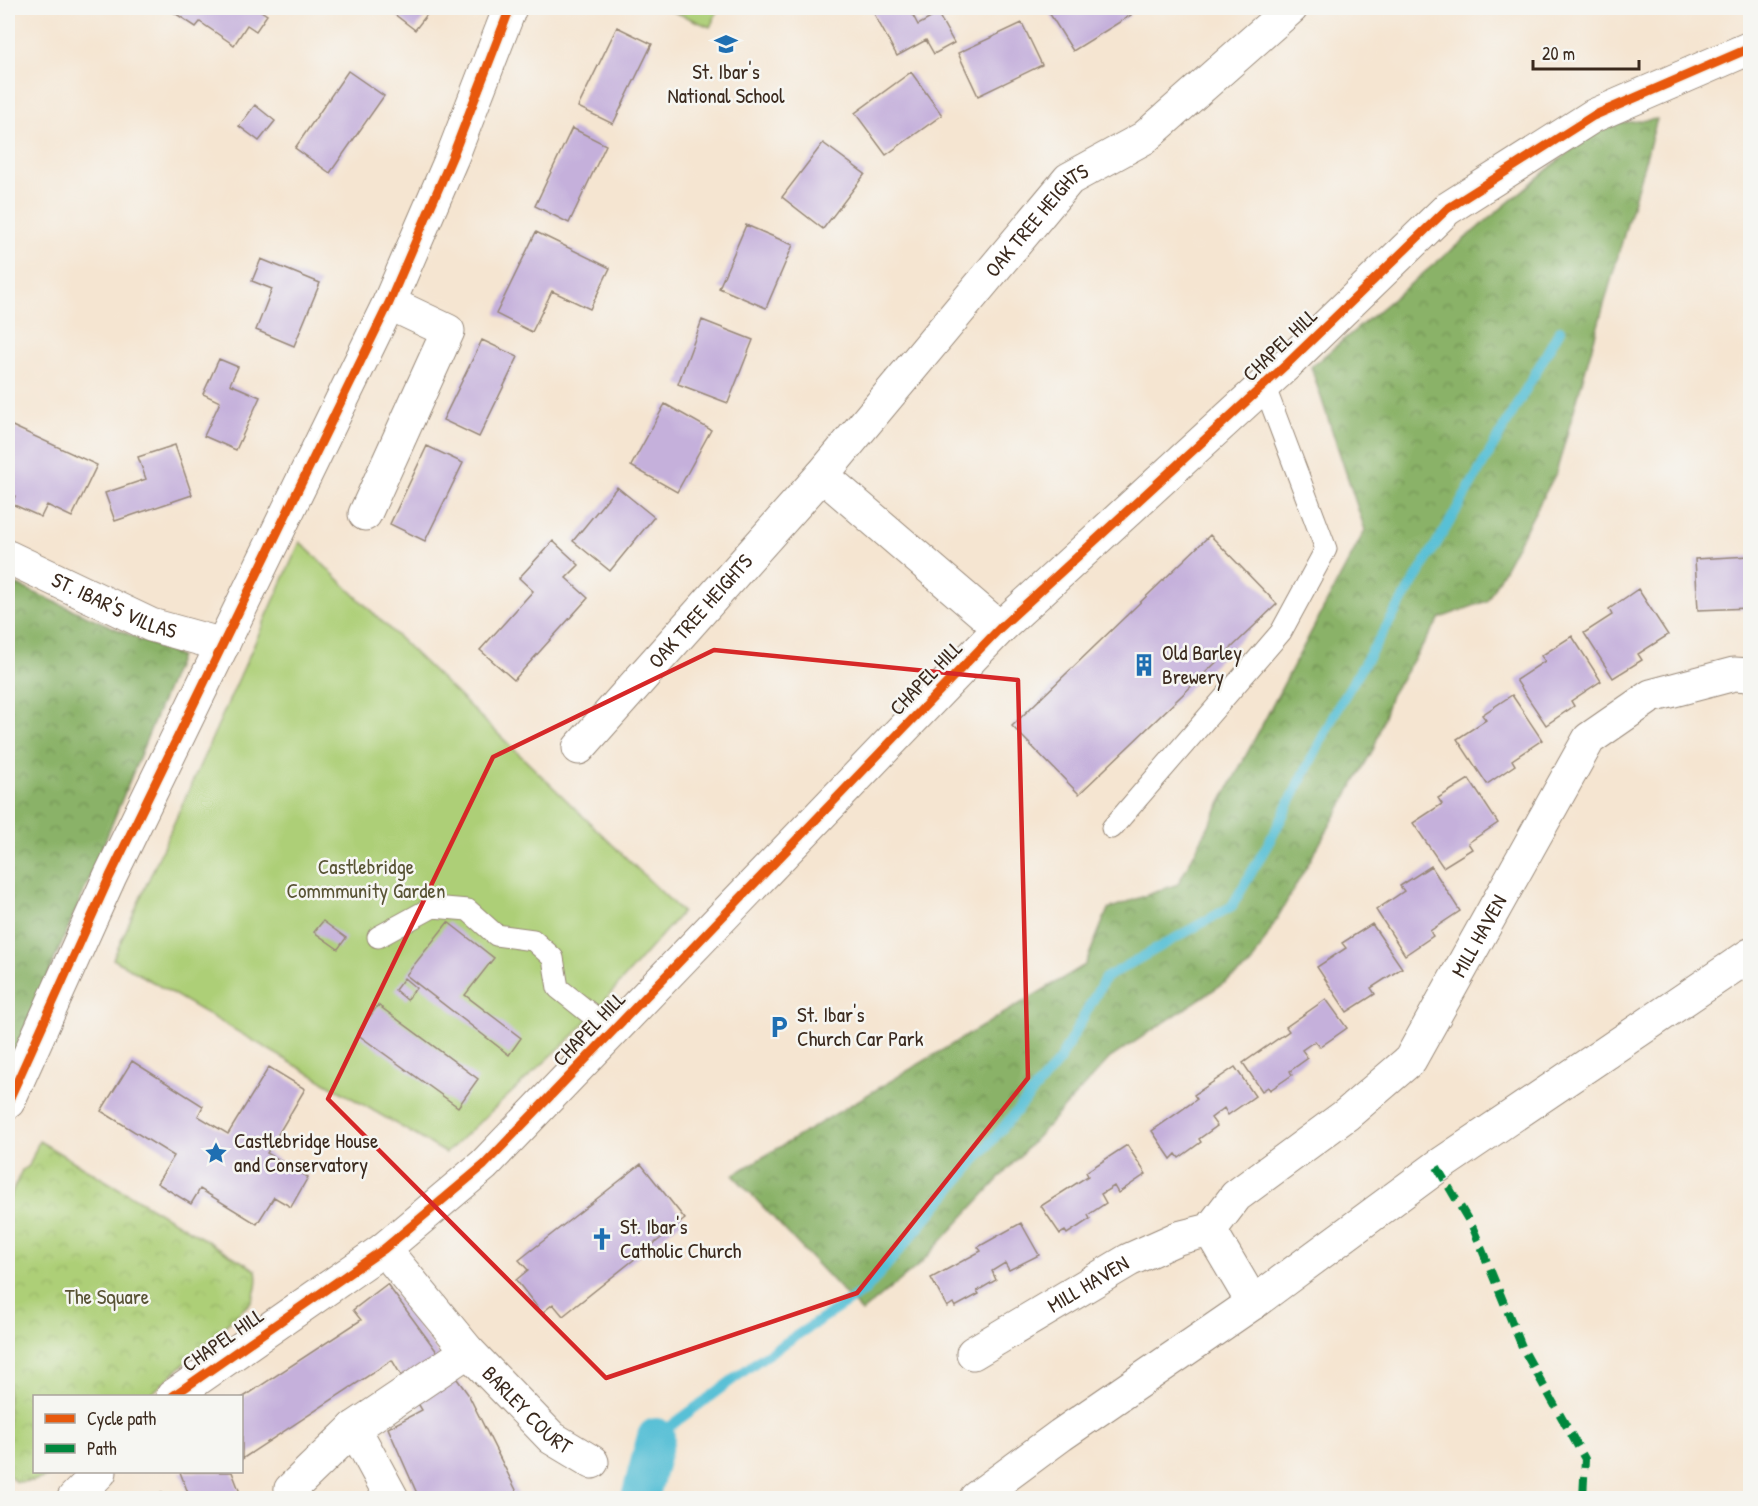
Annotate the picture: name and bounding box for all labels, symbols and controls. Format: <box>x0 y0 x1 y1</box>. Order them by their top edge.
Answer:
school or university icon: St. Ibar's National School <box>713 31 739 57</box>
scale bar <box>1533 33 1640 71</box>
text: 20 m <box>1542 41 1575 66</box>
place label: St. Ibar's National School <box>667 57 785 110</box>
street label: OAK TREE HEIGHTS <box>978 156 1094 283</box>
street label: CHAPEL HILL <box>1236 301 1324 388</box>
street label: OAK TREE HEIGHTS <box>642 547 759 674</box>
street label: ST. IBAR'S VILLAS <box>47 565 180 646</box>
street label: CHAPEL HILL <box>883 634 969 722</box>
place label: Old Barley Brewery <box>1162 638 1242 691</box>
building icon: Old Barley Brewery <box>1131 652 1157 678</box>
park label: Castlebridge Commmunity Garden <box>287 852 445 905</box>
street label: MILL HAVEN <box>1444 889 1513 982</box>
street label: CHAPEL HILL <box>546 985 632 1073</box>
place label: St. Ibar's Church Car Park <box>797 1000 924 1053</box>
parking icon: St. Ibar's Church Car Park <box>766 1014 792 1040</box>
place label: Castlebridge House and Conservatory <box>234 1126 378 1179</box>
place icon: Castlebridge House and Conservatory <box>203 1140 229 1166</box>
place label: St. Ibar's Catholic Church <box>620 1212 741 1265</box>
church icon: St. Ibar's Catholic Church <box>589 1226 615 1252</box>
street label: MILL HAVEN <box>1042 1248 1134 1320</box>
park label: The Square <box>65 1282 149 1311</box>
street label: CHAPEL HILL <box>176 1301 270 1378</box>
street label: BARLEY COURT <box>476 1359 579 1461</box>
legend <box>33 1395 243 1473</box>
text: Cycle path <box>87 1406 157 1431</box>
text: Path <box>87 1436 117 1461</box>

